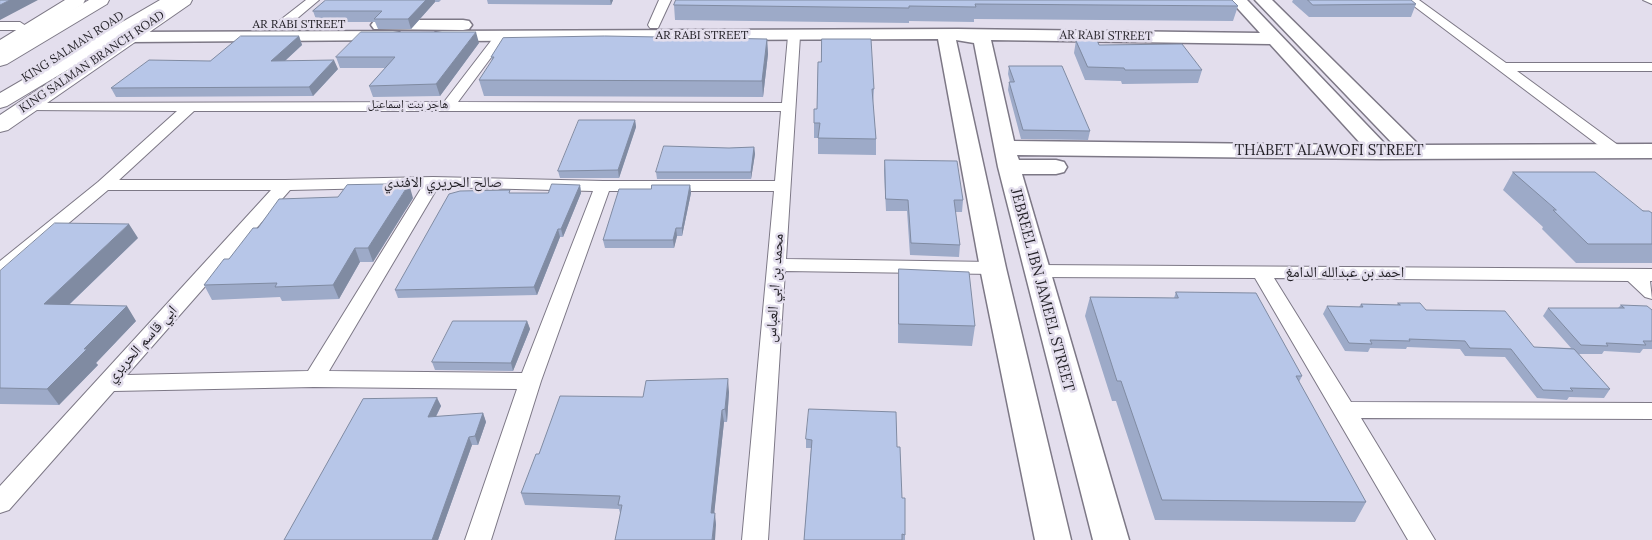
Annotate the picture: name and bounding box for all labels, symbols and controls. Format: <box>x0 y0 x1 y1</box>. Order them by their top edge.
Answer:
street label: KING SALMAN BRANCH ROAD <box>17 8 167 116</box>
street label: KING SALMAN ROAD <box>19 9 127 85</box>
street label: AR RABI STREET <box>253 18 345 32</box>
street label: AR RABI STREET <box>1059 28 1153 44</box>
street label: AR RABI STREET <box>656 29 748 43</box>
street label: هاجر بنت إسماعيل <box>368 98 448 112</box>
street label: THABET ALAWOFI STREET <box>1234 142 1424 160</box>
street label: صالح الحريري الافندي <box>384 174 502 192</box>
street label: JEBREEL IBN JAMEEL STREET <box>1006 186 1078 394</box>
street label: محمد بن ابي العباس <box>762 233 788 343</box>
street label: احمد بن عبدالله الدامغ <box>1286 264 1404 282</box>
street label: ابي قاسم الحريري <box>103 302 181 386</box>

